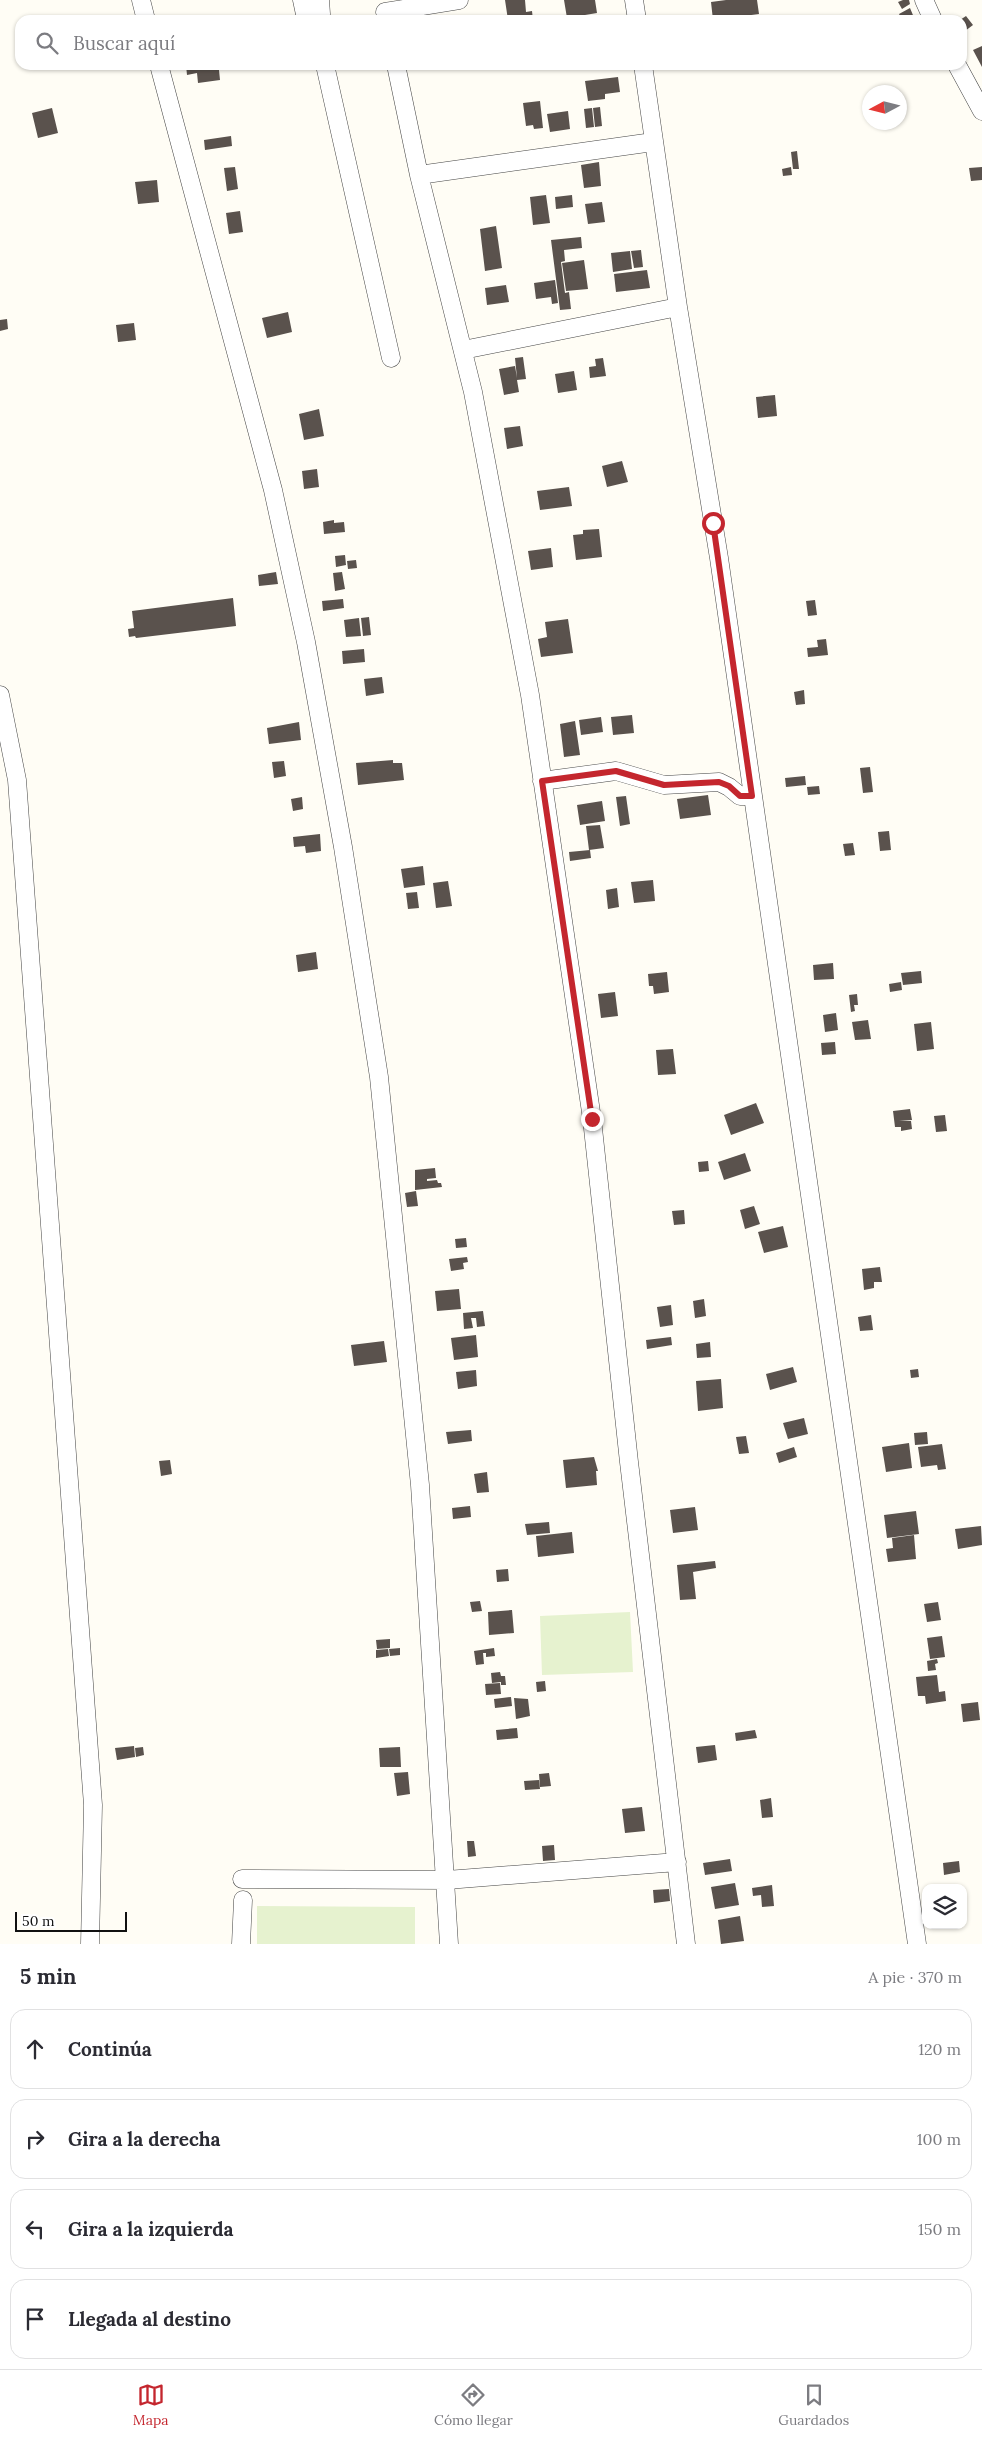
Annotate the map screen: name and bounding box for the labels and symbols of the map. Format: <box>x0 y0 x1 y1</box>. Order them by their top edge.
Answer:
north arrow <box>862 85 907 130</box>
route start <box>702 512 725 535</box>
route end <box>581 1108 604 1131</box>
scale bar <box>15 1909 128 1932</box>

